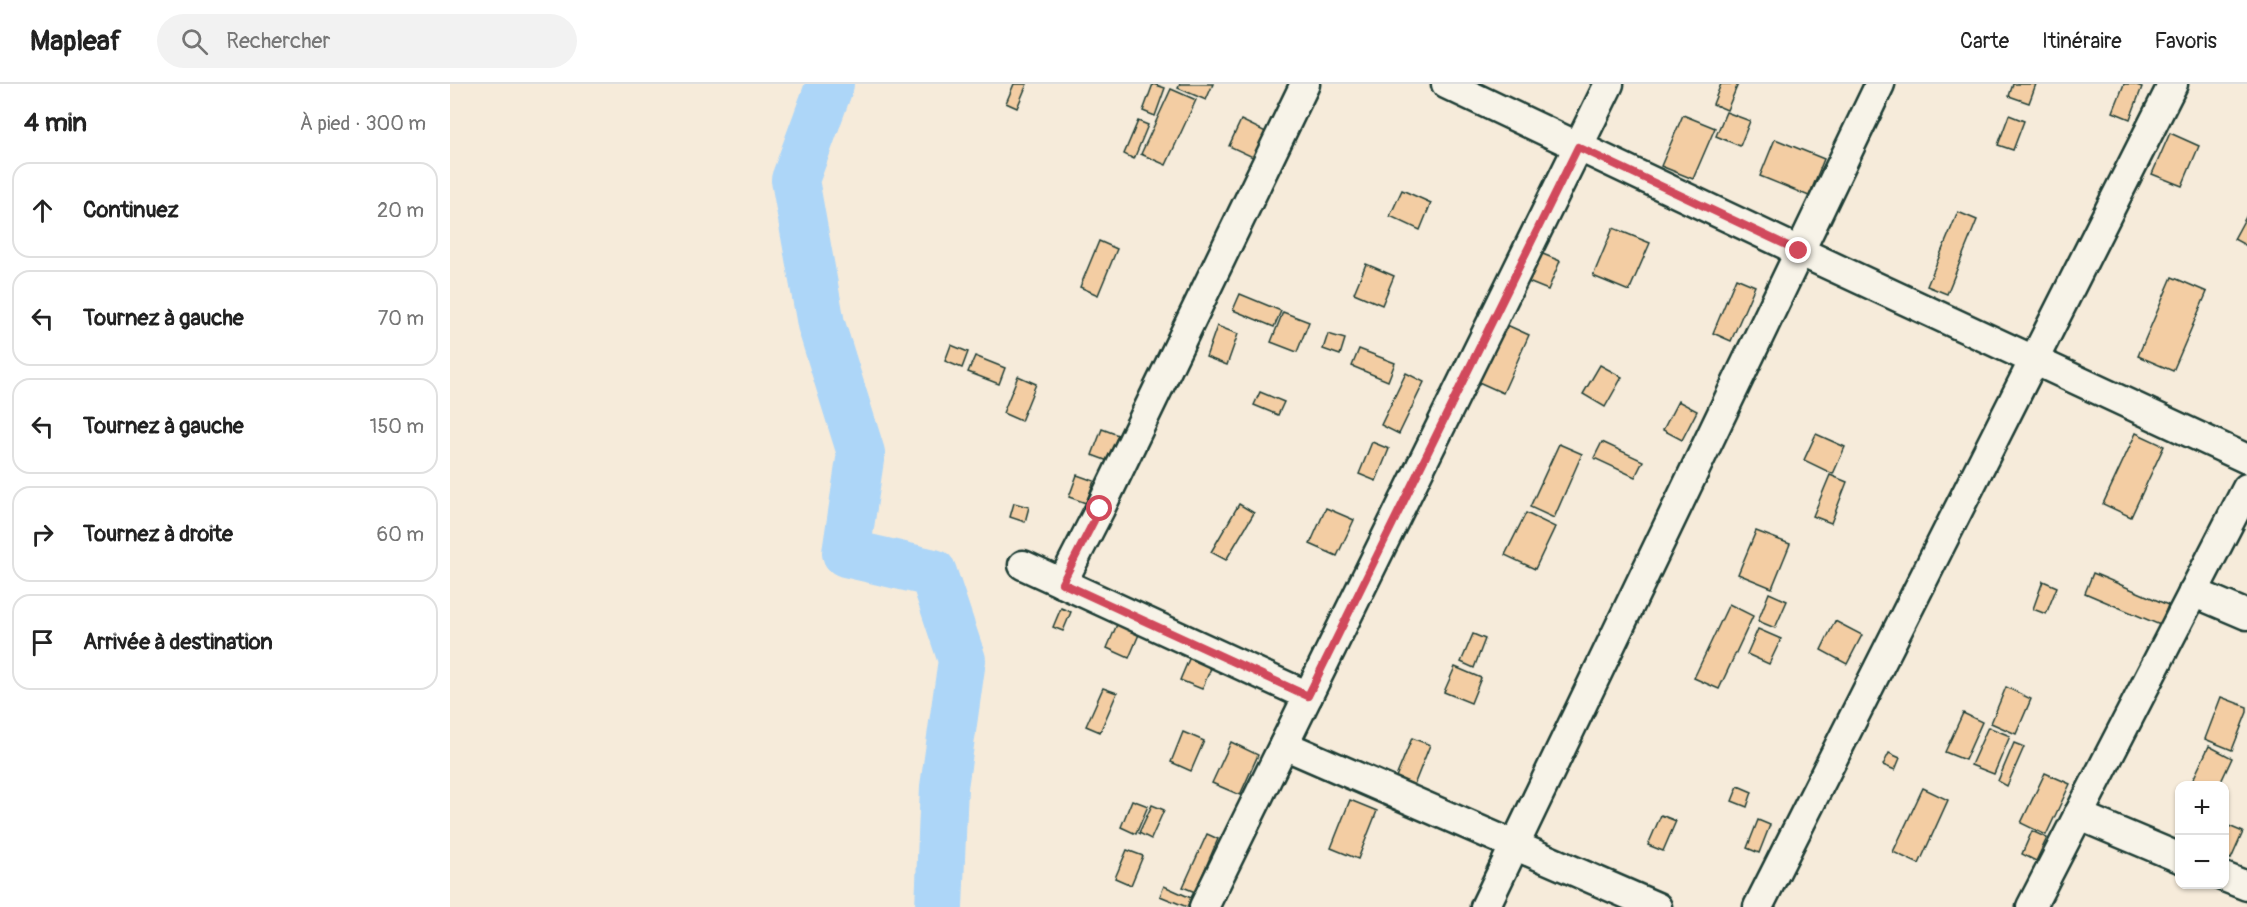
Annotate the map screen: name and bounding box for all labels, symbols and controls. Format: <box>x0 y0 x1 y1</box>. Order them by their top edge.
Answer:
search box <box>157 14 577 68</box>
text: Mapleaf <box>30 24 121 59</box>
icon: search <box>178 25 211 58</box>
text: Rechercher <box>226 27 330 55</box>
text: Carte <box>1960 28 2009 55</box>
text: Itinéraire <box>2042 28 2122 55</box>
text: Favoris <box>2155 28 2217 55</box>
text: 4 min <box>24 107 87 139</box>
text: À pied · 300 m <box>300 111 426 136</box>
icon: ahead <box>26 194 59 227</box>
text: Continuez <box>83 196 179 224</box>
text: 20 m <box>377 198 424 223</box>
route end <box>1785 237 1811 263</box>
icon: left <box>26 302 59 335</box>
text: Tournez à gauche <box>83 304 244 332</box>
text: 70 m <box>378 306 424 331</box>
icon: left <box>26 410 59 443</box>
text: Tournez à gauche <box>83 412 244 440</box>
text: 150 m <box>370 414 424 439</box>
route start <box>1086 495 1112 521</box>
icon: right <box>26 518 59 551</box>
text: Tournez à droite <box>83 520 233 548</box>
text: 60 m <box>377 522 424 547</box>
icon: arrive <box>26 626 59 659</box>
text: Arrivée à destination <box>83 628 273 656</box>
map controls <box>2175 781 2229 889</box>
button: + <box>2175 781 2229 835</box>
button: − <box>2175 835 2229 889</box>

